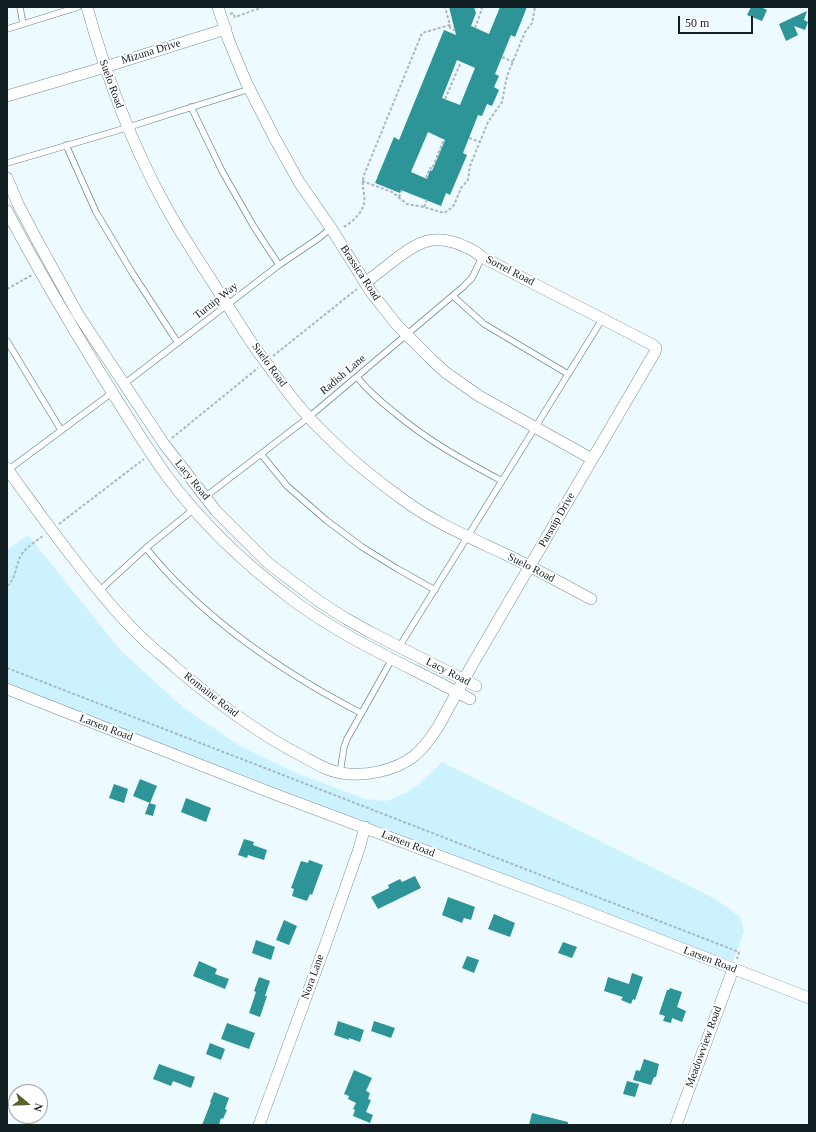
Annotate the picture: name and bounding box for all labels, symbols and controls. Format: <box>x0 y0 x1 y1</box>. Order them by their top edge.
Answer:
scale bar <box>680 8 755 34</box>
text: 50 m <box>685 16 709 30</box>
street label: Mizuna Drive <box>120 37 182 67</box>
street label: Suelo Road <box>96 58 126 110</box>
street label: Brassica Road <box>337 243 383 303</box>
street label: Sorrel Road <box>483 253 537 289</box>
street label: Turnip Way <box>191 280 241 322</box>
street label: Suelo Road <box>249 340 289 390</box>
street label: Radish Lane <box>318 352 368 398</box>
street label: Lacy Road <box>172 457 212 503</box>
street label: Parsnip Drive <box>536 490 578 550</box>
street label: Suelo Road <box>505 551 557 585</box>
street label: Lacy Road <box>424 655 472 689</box>
street label: Romaine Road <box>181 670 241 720</box>
street label: Larsen Road <box>78 712 134 744</box>
street label: Larsen Road <box>380 828 436 860</box>
street label: Larsen Road <box>682 944 738 976</box>
street label: Nora Lane <box>299 953 327 1001</box>
street label: Meadowview Road <box>683 1004 725 1090</box>
north arrow <box>8 1084 48 1124</box>
text: N <box>31 1102 45 1113</box>

